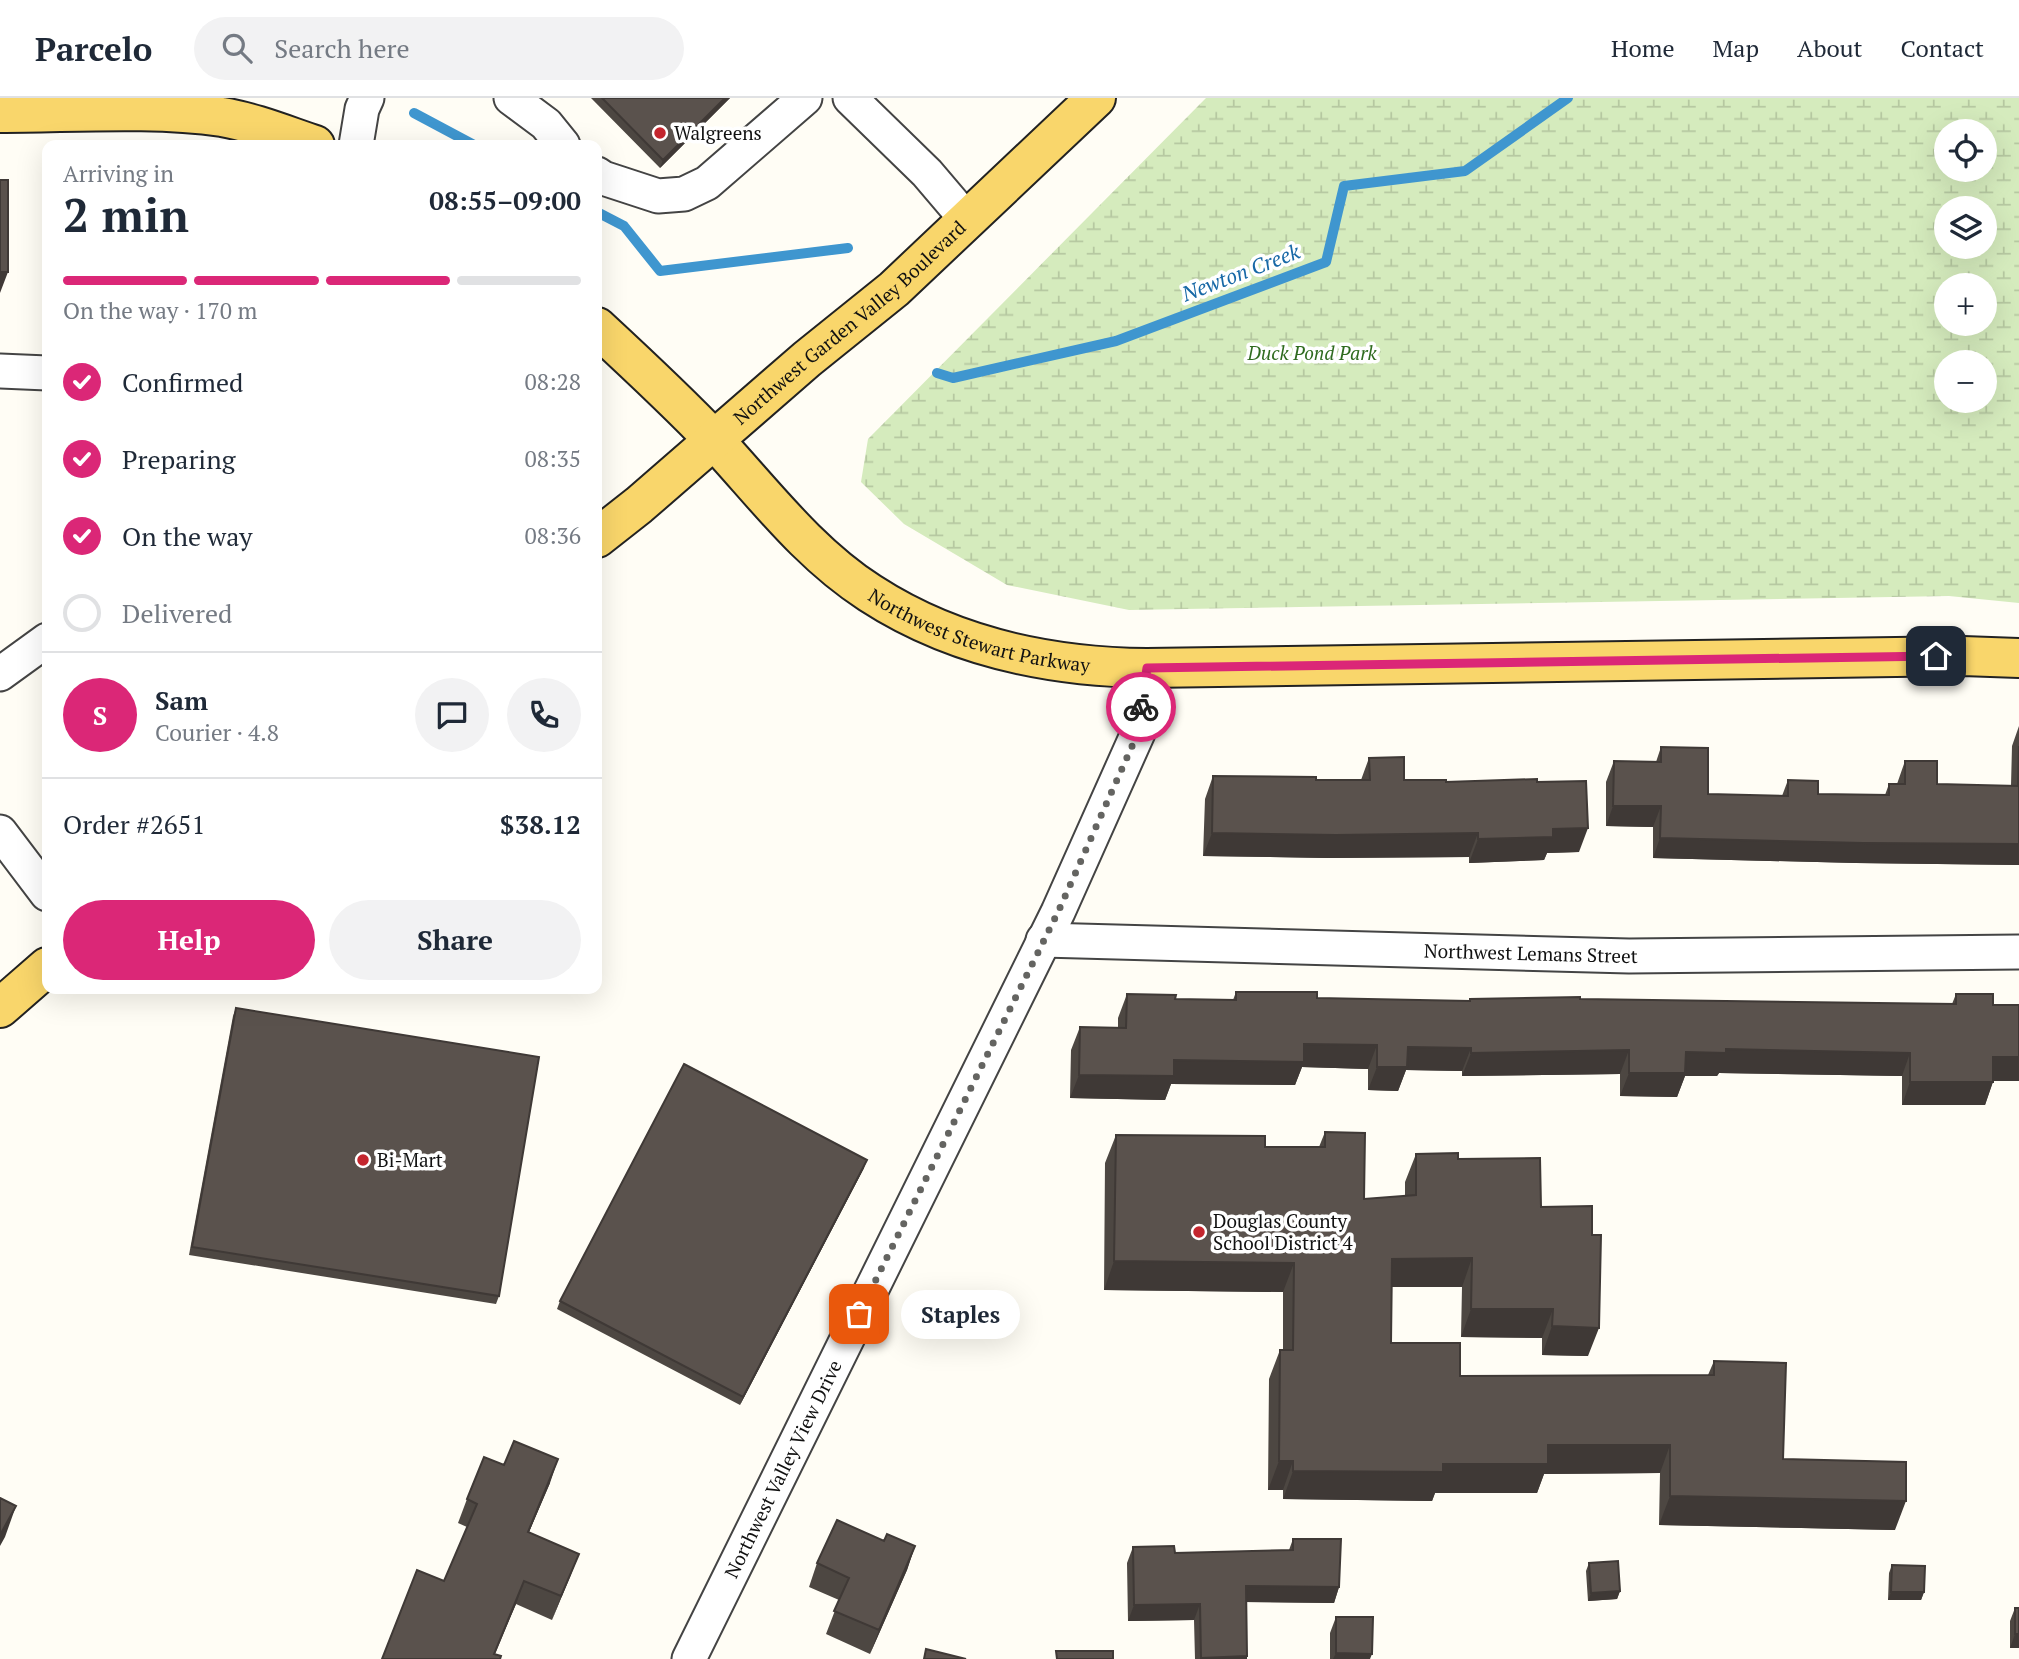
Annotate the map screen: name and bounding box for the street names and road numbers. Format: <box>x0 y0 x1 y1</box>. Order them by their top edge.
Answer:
street label: Northwest Garden Valley Boulevard <box>728 215 971 430</box>
street label: Northwest Stewart Parkway <box>864 582 1092 677</box>
street label: Northwest Lemans Street <box>1424 937 1638 968</box>
street label: Northwest Valley View Drive <box>718 1356 847 1582</box>

